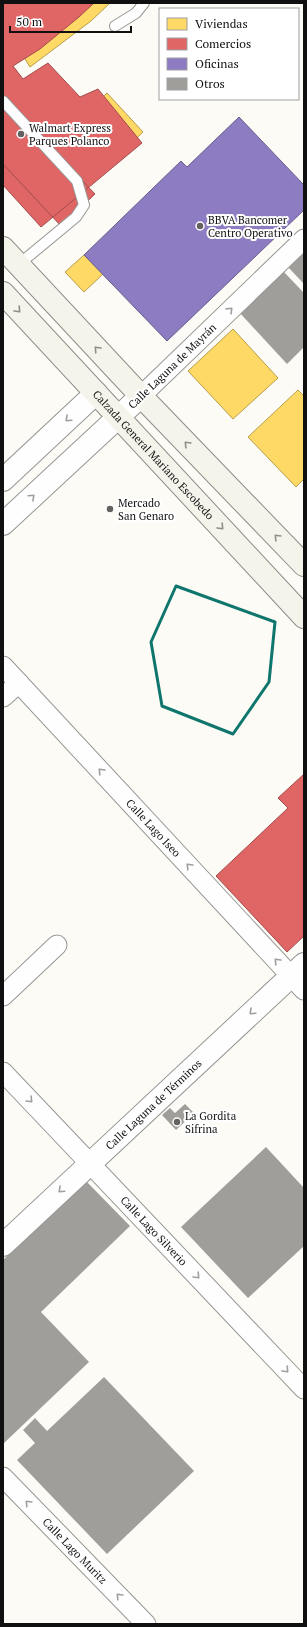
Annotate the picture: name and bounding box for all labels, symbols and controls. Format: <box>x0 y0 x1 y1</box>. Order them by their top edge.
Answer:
scale bar <box>10 8 131 34</box>
legend <box>159 8 299 100</box>
text: 50 m <box>16 14 43 29</box>
text: Viviendas <box>195 16 248 31</box>
text: Comercios <box>195 36 251 51</box>
text: Oficinas <box>195 56 239 71</box>
text: Otros <box>195 76 225 91</box>
place label: Walmart Express Parques Polanco <box>29 121 111 148</box>
marker: Walmart Express Parques Polanco <box>16 129 26 139</box>
place label: BBVA Bancomer Centro Operativo <box>208 213 292 240</box>
marker: BBVA Bancomer Centro Operativo <box>195 221 205 231</box>
one-way arrow <box>13 305 21 313</box>
one-way arrow <box>225 308 232 315</box>
street label: Calle Laguna de Mayrán <box>125 320 219 412</box>
one-way arrow <box>95 346 102 354</box>
street label: Calzada General Mariano Escobedo <box>90 387 217 523</box>
one-way arrow <box>65 415 73 422</box>
one-way arrow <box>185 441 192 448</box>
one-way arrow <box>27 495 34 502</box>
place label: Mercado San Genaro <box>118 496 174 523</box>
marker: Mercado San Genaro <box>105 504 115 514</box>
one-way arrow <box>216 522 224 530</box>
one-way arrow <box>274 534 282 542</box>
one-way arrow <box>98 768 105 776</box>
street label: Calle Lago Iseo <box>123 796 184 860</box>
one-way arrow <box>186 863 194 871</box>
one-way arrow <box>275 959 282 966</box>
one-way arrow <box>249 1007 257 1015</box>
street label: Calle Laguna de Términos <box>103 1056 205 1153</box>
one-way arrow <box>25 1096 32 1103</box>
place label: La Gordita Sifrina <box>185 1109 237 1136</box>
marker: La Gordita Sifrina <box>172 1117 182 1127</box>
one-way arrow <box>58 1185 66 1193</box>
street label: Calle Lago Silverio <box>117 1193 190 1269</box>
one-way arrow <box>192 1271 199 1279</box>
one-way arrow <box>281 1365 289 1373</box>
one-way arrow <box>25 1500 33 1508</box>
street label: Calle Lago Muritz <box>40 1515 110 1587</box>
one-way arrow <box>116 1593 123 1601</box>

